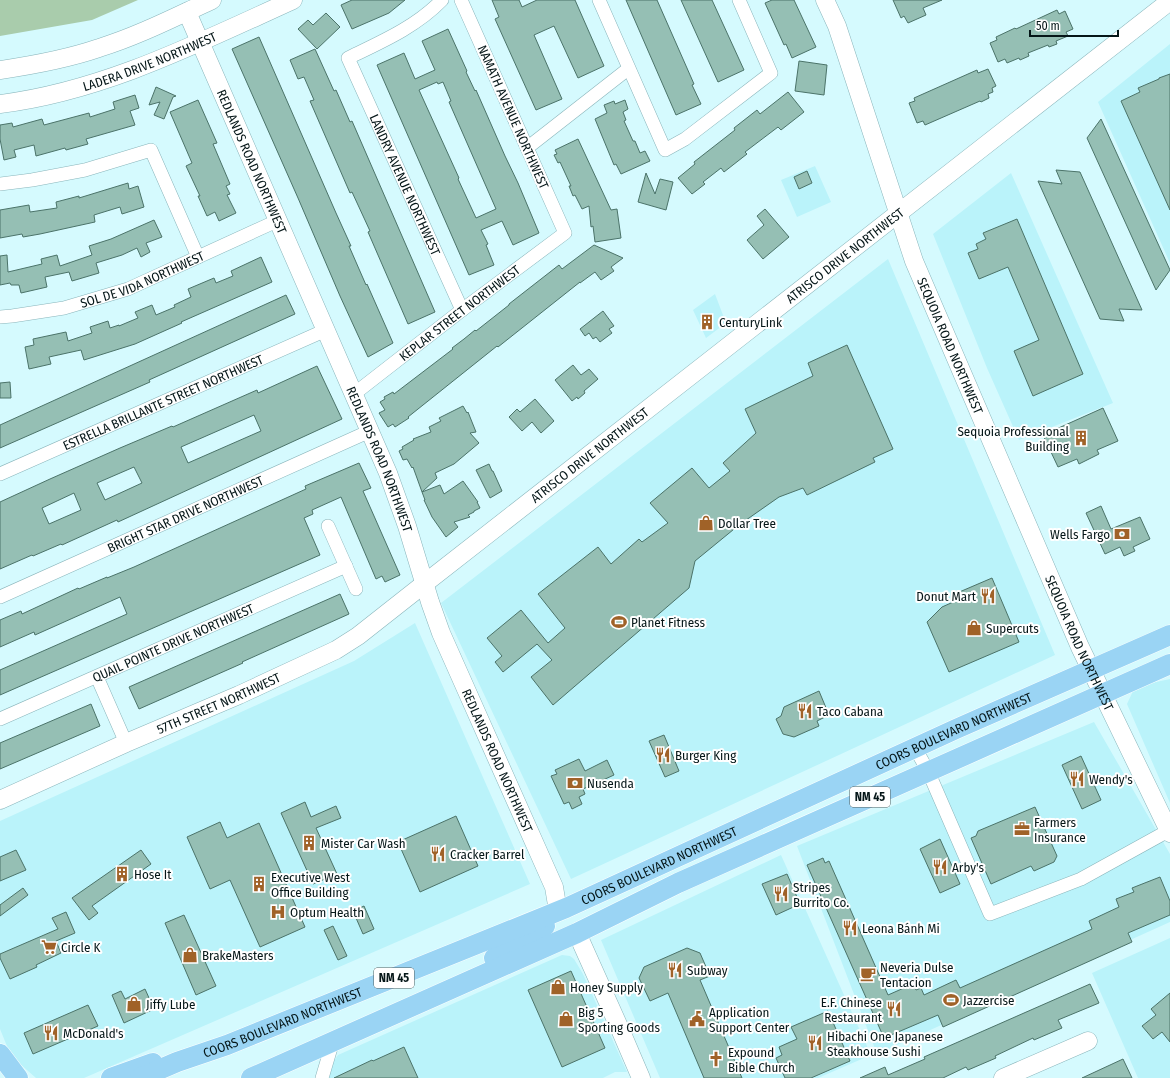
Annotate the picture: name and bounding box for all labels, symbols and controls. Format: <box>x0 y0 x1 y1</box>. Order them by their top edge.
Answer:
scale bar <box>1030 12 1118 38</box>
text: 50 m <box>1036 19 1060 33</box>
street label: LADERA DRIVE NORTHWEST <box>81 29 218 94</box>
street label: NAMATH AVENUE NORTHWEST <box>474 43 552 191</box>
street label: REDLANDS ROAD NORTHWEST <box>214 87 290 236</box>
street label: LANDRY AVENUE NORTHWEST <box>367 112 444 257</box>
street label: ATRISCO DRIVE NORTHWEST <box>783 205 907 306</box>
street label: SOL DE VIDA NORTHWEST <box>78 248 206 310</box>
street label: KEPLAR STREET NORTHWEST <box>396 262 523 364</box>
street label: SEQUOIA ROAD NORTHWEST <box>914 275 986 416</box>
building icon: CenturyLink <box>698 313 716 331</box>
place label: CenturyLink <box>719 315 783 330</box>
street label: ESTRELLA BRILLANTE STREET NORTHWEST <box>60 351 265 453</box>
street label: REDLANDS ROAD NORTHWEST <box>344 384 416 534</box>
street label: ATRISCO DRIVE NORTHWEST <box>527 404 651 505</box>
place label: Sequoia Professional Building <box>957 424 1070 454</box>
building icon: Sequoia Professional Building <box>1072 429 1090 447</box>
street label: BRIGHT STAR DRIVE NORTHWEST <box>105 472 265 555</box>
shop icon: Dollar Tree <box>697 514 715 532</box>
place label: Dollar Tree <box>718 516 776 531</box>
bank icon: Wells Fargo <box>1113 525 1131 543</box>
place label: Wells Fargo <box>1050 527 1110 542</box>
street label: SEQUOIA ROAD NORTHWEST <box>1042 573 1117 713</box>
restaurant icon: Donut Mart <box>979 587 997 605</box>
place label: Donut Mart <box>916 589 977 604</box>
street label: QUAIL POINTE DRIVE NORTHWEST <box>90 600 256 685</box>
sports icon: Planet Fitness <box>610 613 628 631</box>
place label: Planet Fitness <box>631 615 705 630</box>
shop icon: Supercuts <box>965 619 983 637</box>
place label: Supercuts <box>986 621 1039 636</box>
street label: 57TH STREET NORTHWEST <box>154 669 283 737</box>
street label: REDLANDS ROAD NORTHWEST <box>459 686 536 835</box>
street label: COORS BOULEVARD NORTHWEST <box>873 689 1034 772</box>
restaurant icon: Taco Cabana <box>796 702 814 720</box>
place label: Taco Cabana <box>817 704 883 719</box>
restaurant icon: Burger King <box>654 746 672 764</box>
place label: Burger King <box>675 748 737 763</box>
restaurant icon: Wendy's <box>1068 770 1086 788</box>
place label: Wendy's <box>1089 772 1133 787</box>
bank icon: Nusenda <box>566 774 584 792</box>
place label: Nusenda <box>587 776 634 791</box>
road number: NM 45 <box>850 787 890 807</box>
place label: Farmers Insurance <box>1034 815 1086 845</box>
office icon: Farmers Insurance <box>1013 820 1031 838</box>
street label: COORS BOULEVARD NORTHWEST <box>579 823 739 908</box>
building icon: Mister Car Wash <box>300 834 318 852</box>
place label: Mister Car Wash <box>321 836 406 851</box>
restaurant icon: Cracker Barrel <box>429 845 447 863</box>
place label: Cracker Barrel <box>450 847 525 862</box>
restaurant icon: Arby's <box>931 858 949 876</box>
place label: Arby's <box>952 860 985 875</box>
building icon: Hose It <box>113 865 131 883</box>
place label: Hose It <box>134 867 172 882</box>
place label: Executive West Office Building <box>271 870 351 900</box>
building icon: Executive West Office Building <box>250 875 268 893</box>
place label: Stripes Burrito Co. <box>793 880 849 910</box>
restaurant icon: Stripes Burrito Co. <box>772 885 790 903</box>
hospital icon: Optum Health <box>269 903 287 921</box>
place label: Optum Health <box>290 905 364 920</box>
restaurant icon: Leona Bánh Mi <box>841 919 859 937</box>
place label: Leona Bánh Mi <box>862 921 940 936</box>
supermarket icon: Circle K <box>40 938 58 956</box>
place label: Circle K <box>61 940 100 955</box>
shop icon: BrakeMasters <box>181 946 199 964</box>
place label: BrakeMasters <box>202 948 274 963</box>
place label: Neveria Dulse Tentacion <box>880 960 953 990</box>
restaurant icon: Subway <box>666 961 684 979</box>
place label: Subway <box>687 963 728 978</box>
cafe icon: Neveria Dulse Tentacion <box>859 965 877 983</box>
road number: NM 45 <box>374 968 414 988</box>
shop icon: Honey Supply <box>549 978 567 996</box>
place label: Honey Supply <box>570 980 643 995</box>
street label: COORS BOULEVARD NORTHWEST <box>201 984 364 1060</box>
sports icon: Jazzercise <box>942 991 960 1009</box>
place label: Jazzercise <box>963 993 1015 1008</box>
shop icon: Jiffy Lube <box>125 995 143 1013</box>
place label: E.F. Chinese Restaurant <box>821 995 883 1025</box>
place label: Jiffy Lube <box>146 997 195 1012</box>
restaurant icon: E.F. Chinese Restaurant <box>885 1000 903 1018</box>
place label: Big 5 Sporting Goods <box>578 1005 660 1035</box>
place label: Application Support Center <box>709 1005 790 1035</box>
shop icon: Big 5 Sporting Goods <box>557 1010 575 1028</box>
public building icon: Application Support Center <box>688 1010 706 1028</box>
restaurant icon: McDonald's <box>42 1024 60 1042</box>
place label: McDonald's <box>63 1026 124 1041</box>
place label: Hibachi One Japanese Steakhouse Sushi <box>827 1029 943 1059</box>
restaurant icon: Hibachi One Japanese Steakhouse Sushi <box>806 1034 824 1052</box>
place label: Expound Bible Church <box>728 1045 795 1075</box>
church icon: Expound Bible Church <box>707 1050 725 1068</box>

